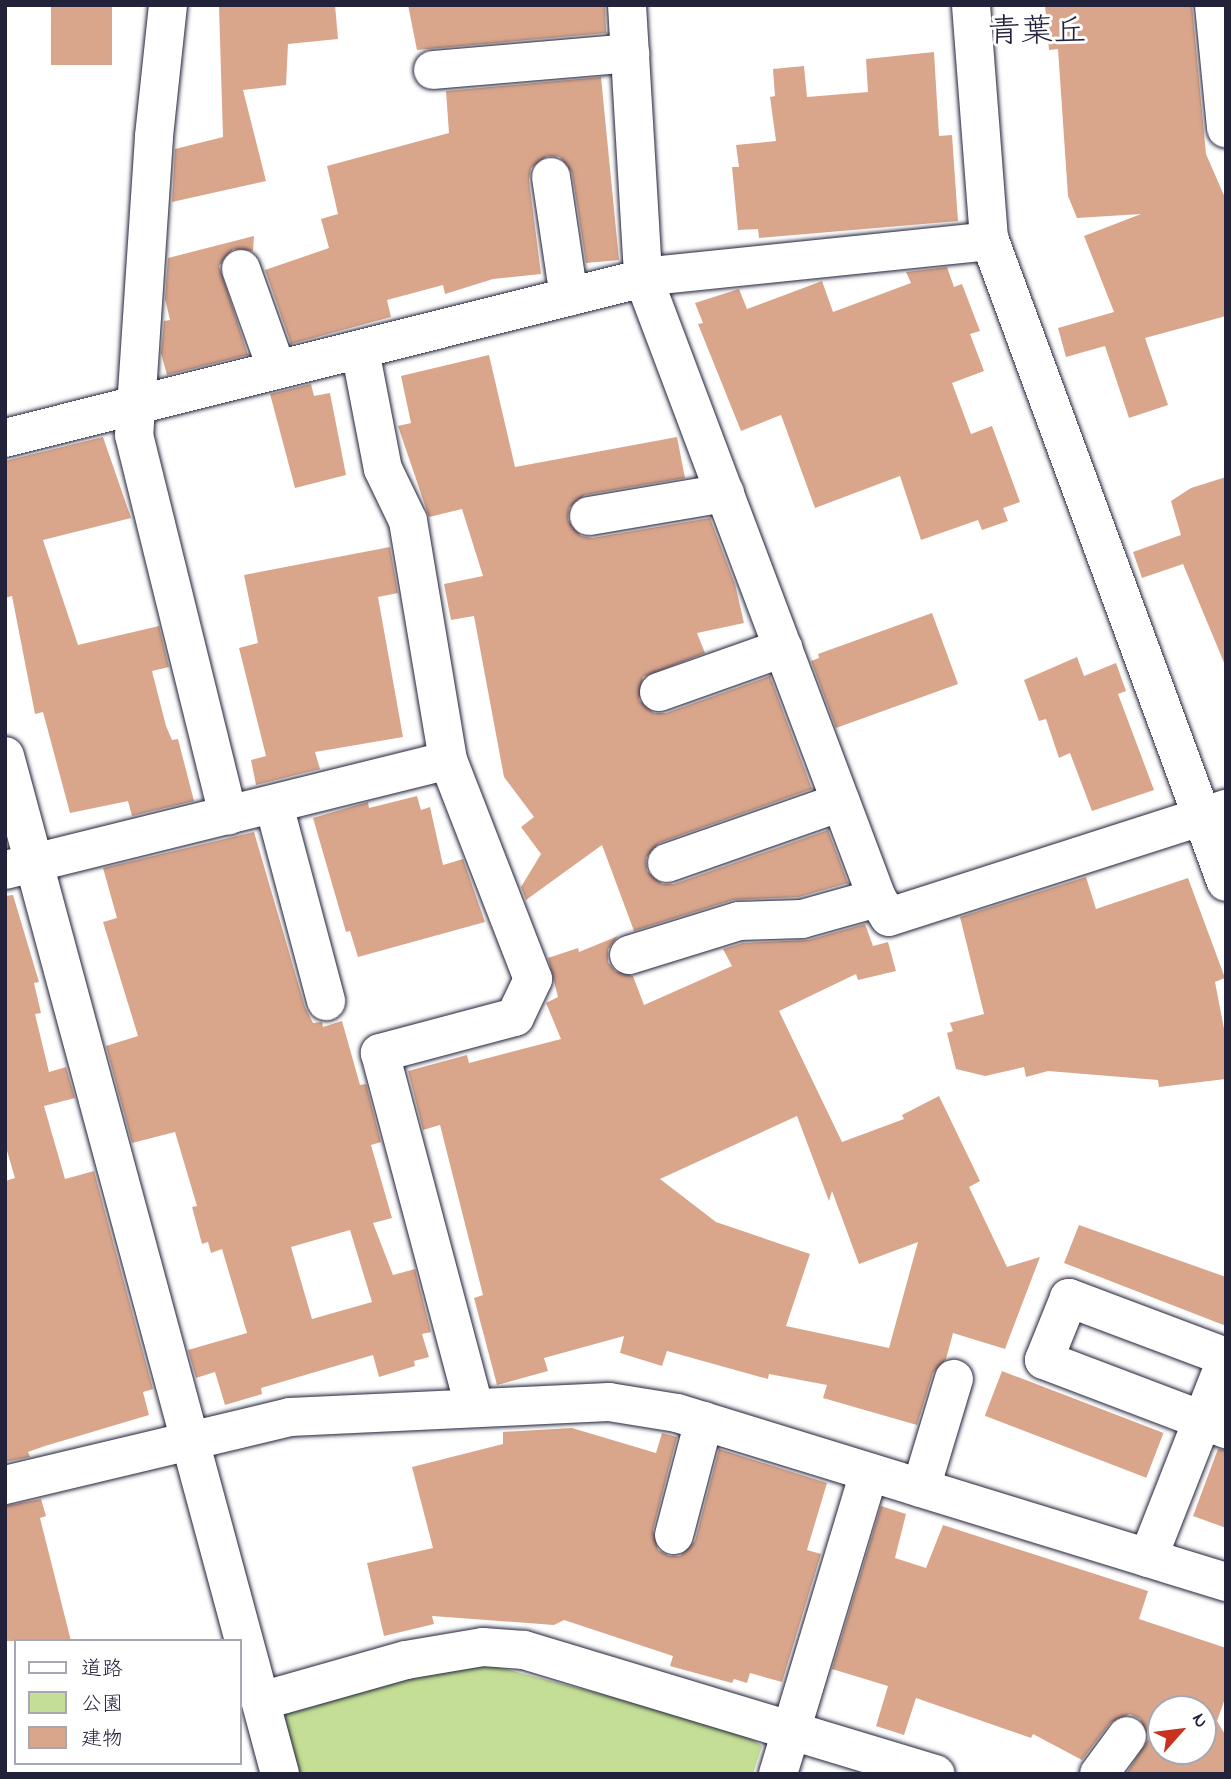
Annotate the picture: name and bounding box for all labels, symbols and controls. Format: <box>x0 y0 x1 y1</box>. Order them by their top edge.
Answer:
district label: 青葉丘 <box>988 14 1086 54</box>
legend <box>14 1639 242 1765</box>
text: 道路 <box>81 1655 123 1685</box>
text: 公園 <box>81 1690 123 1720</box>
north arrow <box>1147 1695 1217 1765</box>
text: N <box>1184 1709 1214 1733</box>
text: 建物 <box>81 1725 123 1755</box>

